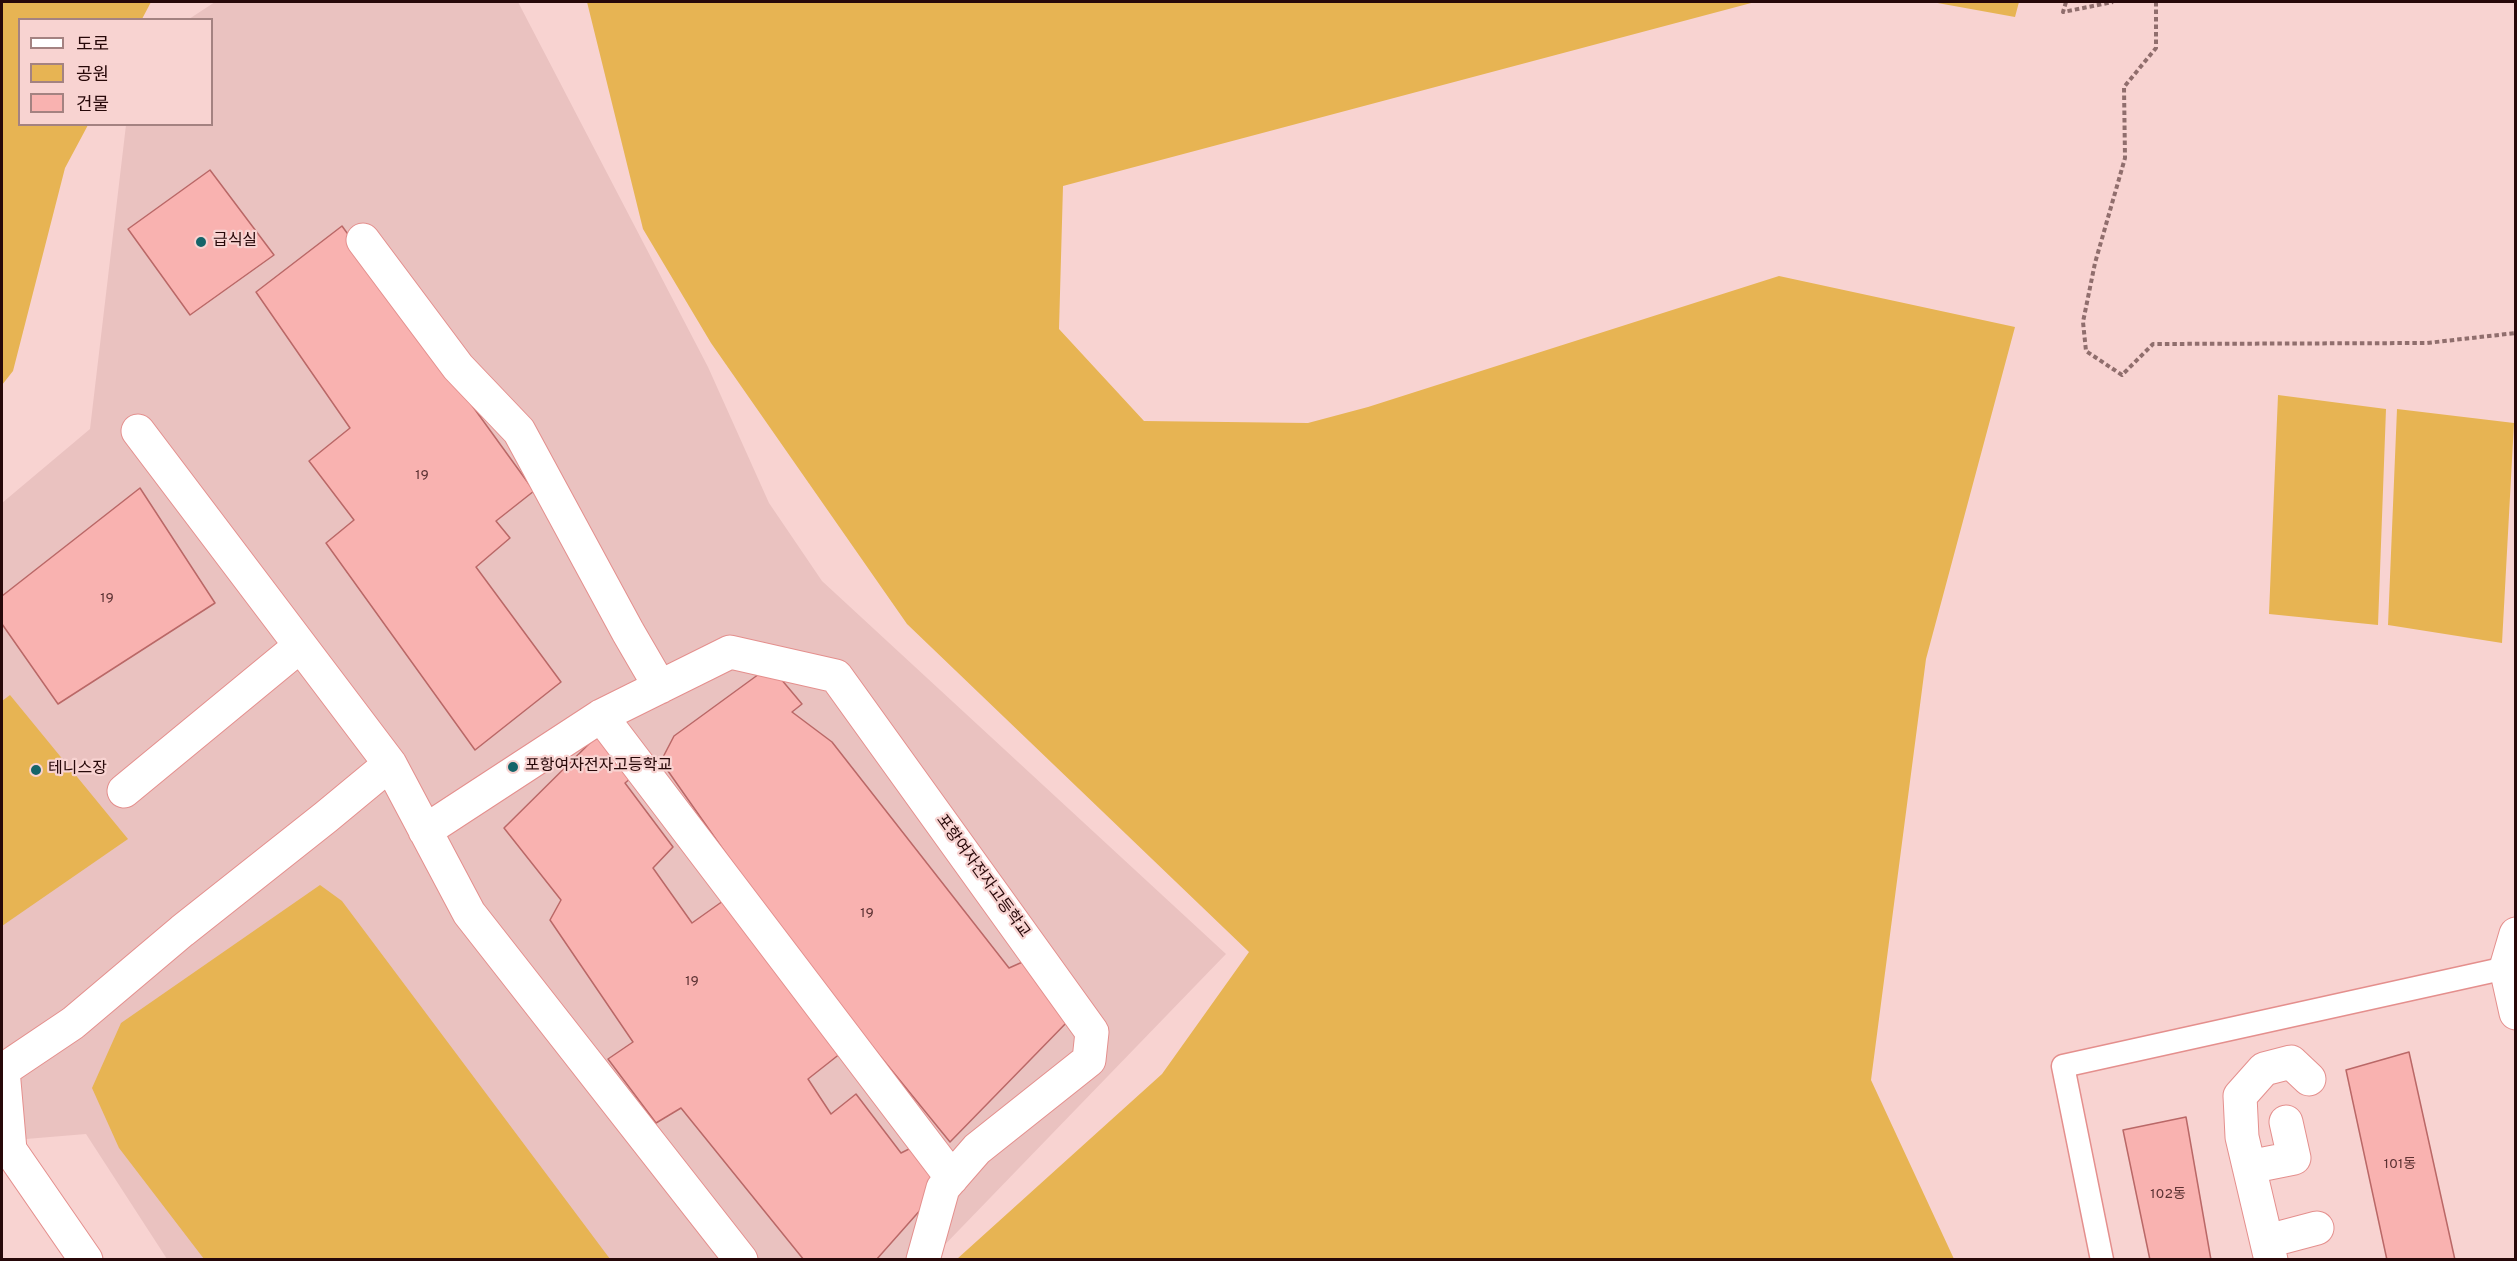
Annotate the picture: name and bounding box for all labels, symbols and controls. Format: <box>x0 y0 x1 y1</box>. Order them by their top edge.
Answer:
legend <box>18 18 213 126</box>
text: 도로 <box>76 34 109 57</box>
text: 공원 <box>76 64 109 87</box>
text: 건물 <box>76 94 109 117</box>
place label: 급식실 <box>213 232 257 252</box>
marker: 급식실 <box>194 235 208 249</box>
house number: 19 <box>415 468 429 484</box>
house number: 19 <box>100 591 114 607</box>
place label: 포항여자전자고등학교 <box>525 757 672 777</box>
place label: 테니스장 <box>48 760 107 780</box>
marker: 포항여자전자고등학교 <box>506 760 520 774</box>
marker: 테니스장 <box>29 763 43 777</box>
street label: 포항여자전자고등학교 <box>931 812 1033 942</box>
house number: 19 <box>860 906 874 922</box>
house number: 19 <box>685 974 699 990</box>
house number: 101동 <box>2384 1157 2416 1173</box>
house number: 102동 <box>2150 1187 2186 1203</box>

